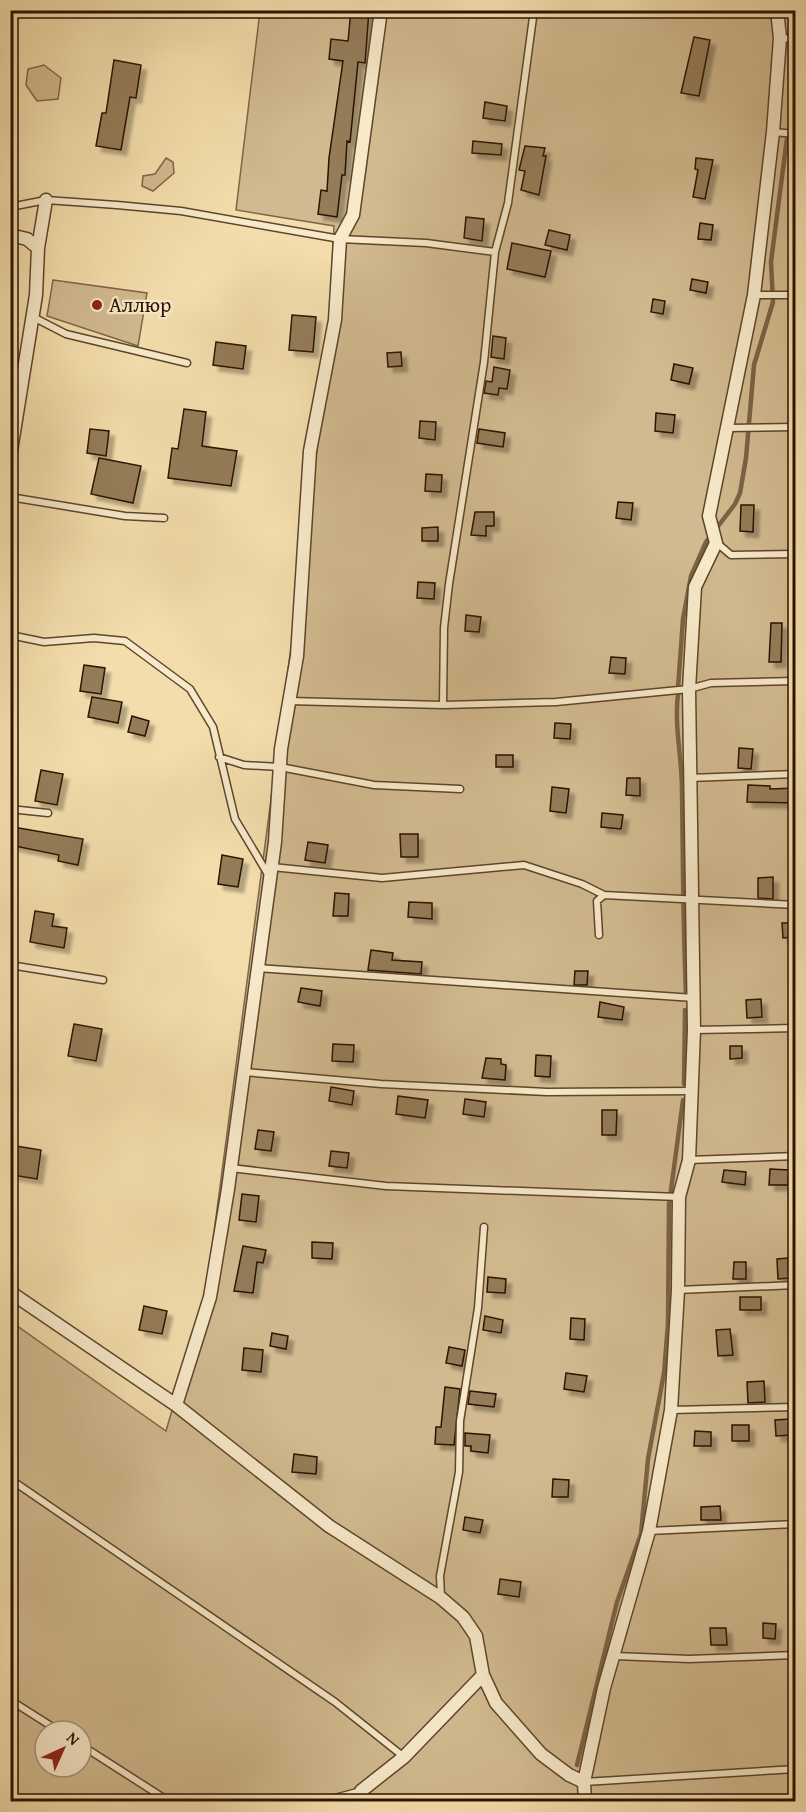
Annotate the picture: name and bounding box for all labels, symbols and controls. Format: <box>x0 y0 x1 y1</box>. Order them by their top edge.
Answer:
place label: Аллюр <box>109 289 171 320</box>
marker: Аллюр <box>90 298 104 312</box>
north arrow <box>33 1719 93 1779</box>
text: N <box>61 1726 86 1751</box>

